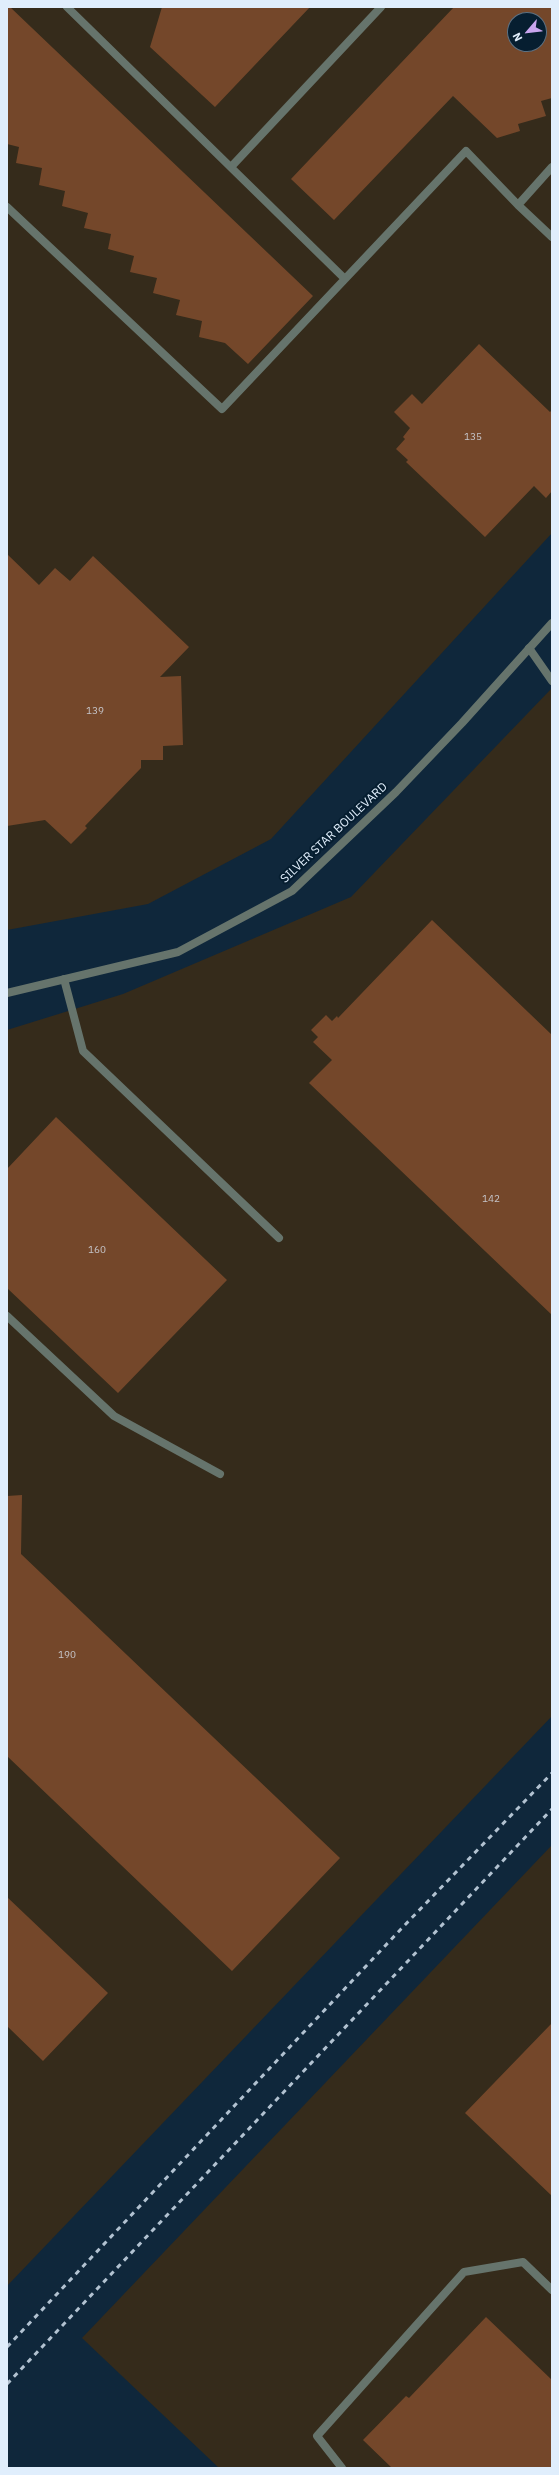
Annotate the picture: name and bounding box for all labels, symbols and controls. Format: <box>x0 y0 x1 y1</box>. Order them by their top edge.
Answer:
north arrow <box>507 12 547 52</box>
text: N <box>509 30 525 44</box>
house number: 135 <box>464 431 482 443</box>
house number: 139 <box>86 705 104 717</box>
street label: SILVER STAR BOULEVARD <box>278 780 390 886</box>
house number: 142 <box>482 1193 500 1205</box>
house number: 160 <box>88 1244 106 1256</box>
house number: 190 <box>58 1649 76 1661</box>

